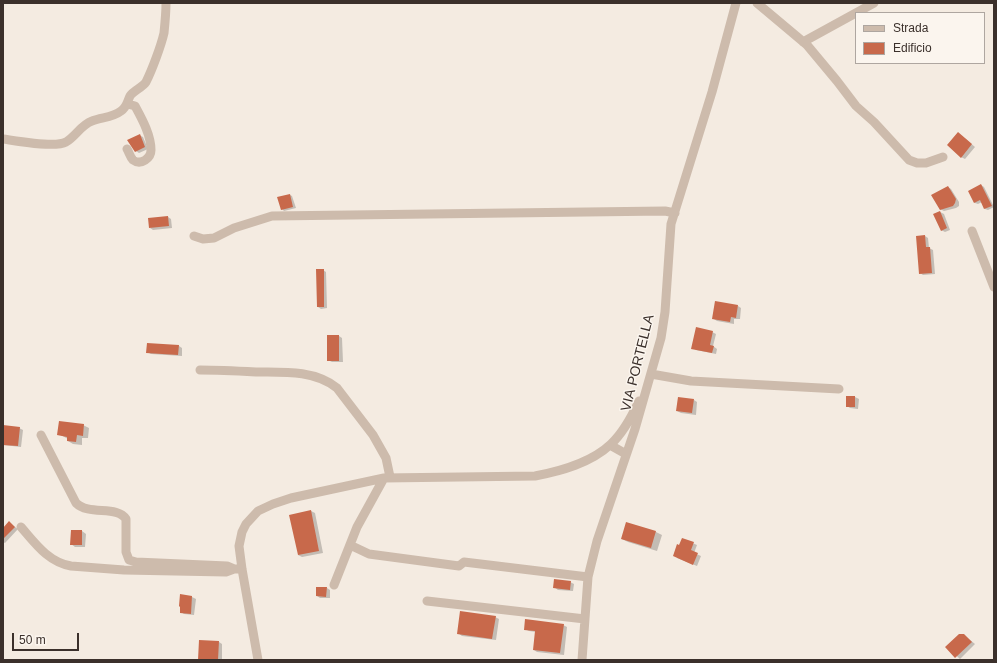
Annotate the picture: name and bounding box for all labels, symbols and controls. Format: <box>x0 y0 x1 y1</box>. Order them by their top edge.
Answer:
legend <box>855 12 985 64</box>
text: Strada <box>893 21 928 35</box>
text: Edificio <box>893 41 932 55</box>
street label: VIA PORTELLA <box>618 313 658 413</box>
scale bar <box>14 625 81 651</box>
text: 50 m <box>19 633 46 647</box>

